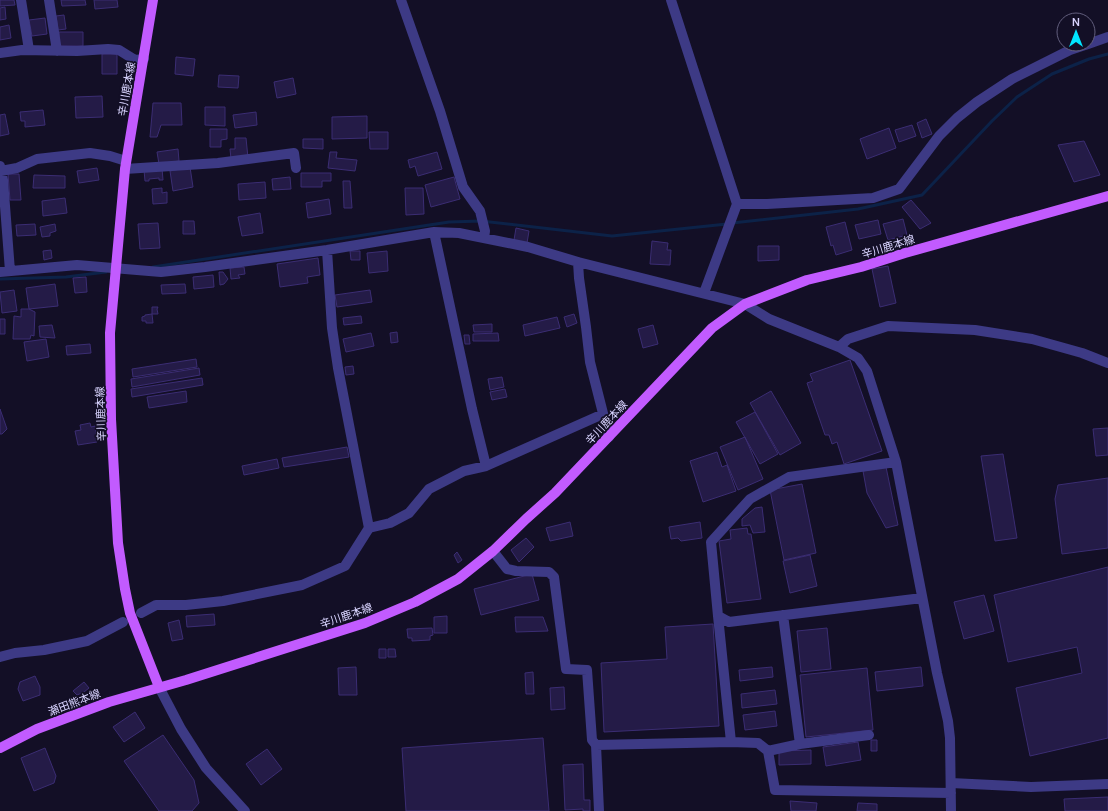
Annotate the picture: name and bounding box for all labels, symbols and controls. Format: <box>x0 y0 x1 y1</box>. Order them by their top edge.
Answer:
north arrow <box>1056 12 1096 52</box>
text: N <box>1072 14 1080 29</box>
street label: 辛川鹿本線 <box>114 61 138 117</box>
street label: 辛川鹿本線 <box>860 231 916 261</box>
street label: 辛川鹿本線 <box>92 386 108 442</box>
street label: 辛川鹿本線 <box>582 397 630 447</box>
street label: 辛川鹿本線 <box>318 599 374 631</box>
street label: 瀬田熊本線 <box>46 685 102 719</box>

